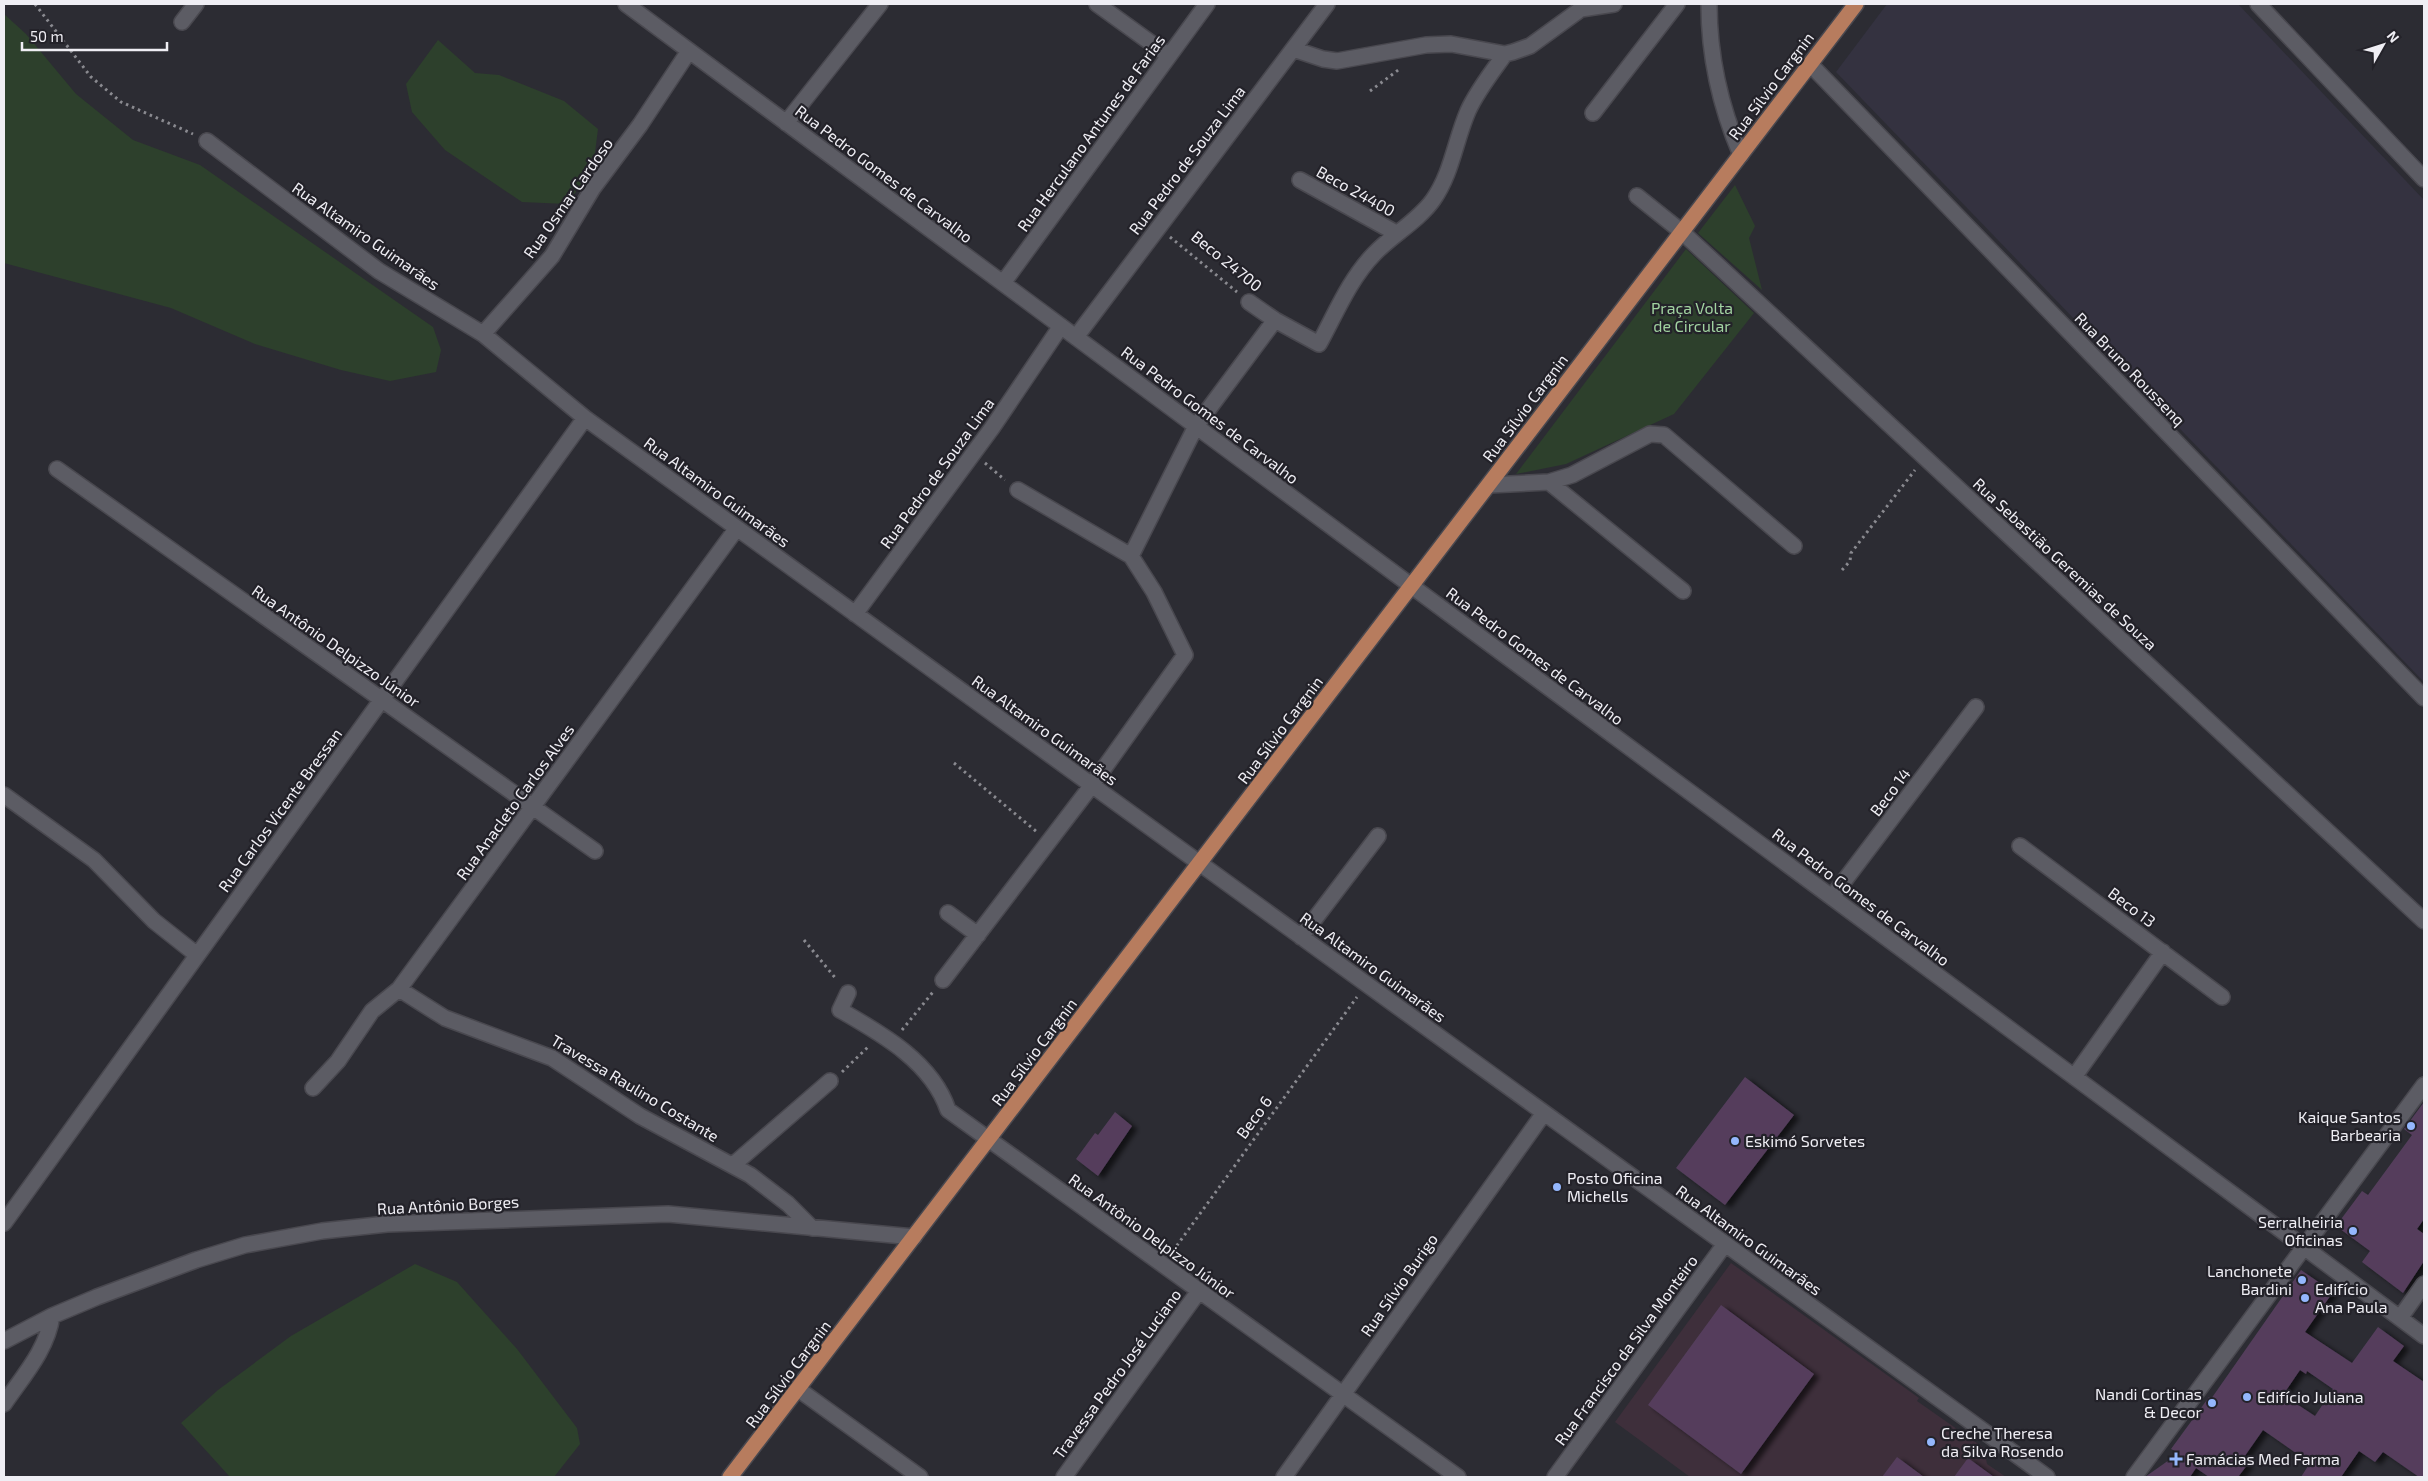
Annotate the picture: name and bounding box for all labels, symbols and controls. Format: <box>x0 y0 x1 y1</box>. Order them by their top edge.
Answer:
scale bar <box>22 20 168 52</box>
north arrow <box>2358 20 2408 70</box>
text: 50 m <box>30 27 64 45</box>
text: N <box>2384 27 2403 46</box>
street label: Rua Sílvio Cargnin <box>1724 28 1817 143</box>
street label: Rua Herculano Antunes de Farias <box>1013 31 1168 235</box>
street label: Rua Pedro de Souza Lima <box>1124 82 1249 238</box>
street label: Rua Pedro Gomes de Carvalho <box>792 101 977 246</box>
street label: Rua Osmar Cardoso <box>519 134 616 261</box>
street label: Beco 24400 <box>1314 161 1399 220</box>
street label: Rua Altamiro Guimarães <box>289 178 443 294</box>
street label: Beco 24700 <box>1188 226 1266 295</box>
park label: Praça Volta de Circular <box>1651 298 1733 335</box>
street label: Rua Bruno Roussenq <box>2071 308 2189 429</box>
street label: Rua Pedro Gomes de Carvalho <box>1118 342 1303 487</box>
street label: Rua Sílvio Cargnin <box>1478 350 1571 465</box>
street label: Rua Pedro de Souza Lima <box>876 394 998 552</box>
street label: Rua Altamiro Guimarães <box>641 432 794 551</box>
street label: Rua Sebastião Geremias de Souza <box>1970 474 2161 654</box>
street label: Rua Antônio Delpizzo Júnior <box>249 580 424 711</box>
street label: Rua Pedro Gomes de Carvalho <box>1443 583 1628 728</box>
street label: Rua Altamiro Guimarães <box>969 670 1122 789</box>
street label: Rua Sílvio Cargnin <box>1233 672 1326 787</box>
street label: Rua Anacleto Carlos Alves <box>452 720 577 883</box>
street label: Rua Carlos Vicente Bressan <box>214 724 345 895</box>
street label: Beco 14 <box>1865 764 1914 819</box>
street label: Rua Pedro Gomes de Carvalho <box>1769 824 1954 969</box>
street label: Beco 13 <box>2105 883 2160 930</box>
street label: Rua Altamiro Guimarães <box>1297 907 1450 1026</box>
street label: Rua Sílvio Cargnin <box>987 994 1080 1109</box>
street label: Travessa Raulino Costante <box>548 1030 723 1145</box>
street label: Beco 6 <box>1232 1092 1275 1142</box>
place label: Kaique Santos Barbearia <box>2298 1107 2401 1144</box>
marker: Kaique Santos Barbearia <box>2405 1120 2417 1132</box>
place label: Eskimó Sorvetes <box>1745 1131 1865 1150</box>
marker: Eskimó Sorvetes <box>1729 1135 1741 1147</box>
place label: Posto Oficina Michells <box>1567 1168 1663 1205</box>
street label: Rua Antônio Delpizzo Júnior <box>1066 1169 1239 1303</box>
street label: Rua Altamiro Guimarães <box>1673 1180 1826 1299</box>
marker: Posto Oficina Michells <box>1551 1181 1563 1193</box>
street label: Rua Antônio Borges <box>376 1191 520 1218</box>
place label: Serralheiria Oficinas <box>2258 1212 2343 1249</box>
marker: Serralheiria Oficinas <box>2347 1225 2359 1237</box>
street label: Rua Sílvio Burigo <box>1356 1230 1441 1340</box>
street label: Rua Francisco da Silva Monteiro <box>1550 1251 1701 1449</box>
place label: Lanchonete Bardini <box>2207 1261 2292 1298</box>
marker: Lanchonete Bardini <box>2296 1274 2308 1286</box>
place label: Edifício Ana Paula <box>2315 1279 2387 1316</box>
street label: Travessa Pedro José Luciano <box>1049 1285 1185 1462</box>
marker: Edifício Ana Paula <box>2299 1292 2311 1304</box>
street label: Rua Sílvio Cargnin <box>741 1316 834 1431</box>
place label: Nandi Cortinas & Decor <box>2095 1384 2203 1421</box>
place label: Edifício Juliana <box>2257 1387 2363 1406</box>
marker: Edifício Juliana <box>2241 1391 2253 1403</box>
marker: Nandi Cortinas & Decor <box>2206 1397 2218 1409</box>
place label: Creche Theresa da Silva Rosendo <box>1941 1423 2064 1460</box>
marker: Creche Theresa da Silva Rosendo <box>1925 1436 1937 1448</box>
place label: Famácias Med Farma <box>2186 1449 2340 1468</box>
marker: Famácias Med Farma <box>2170 1453 2182 1465</box>

